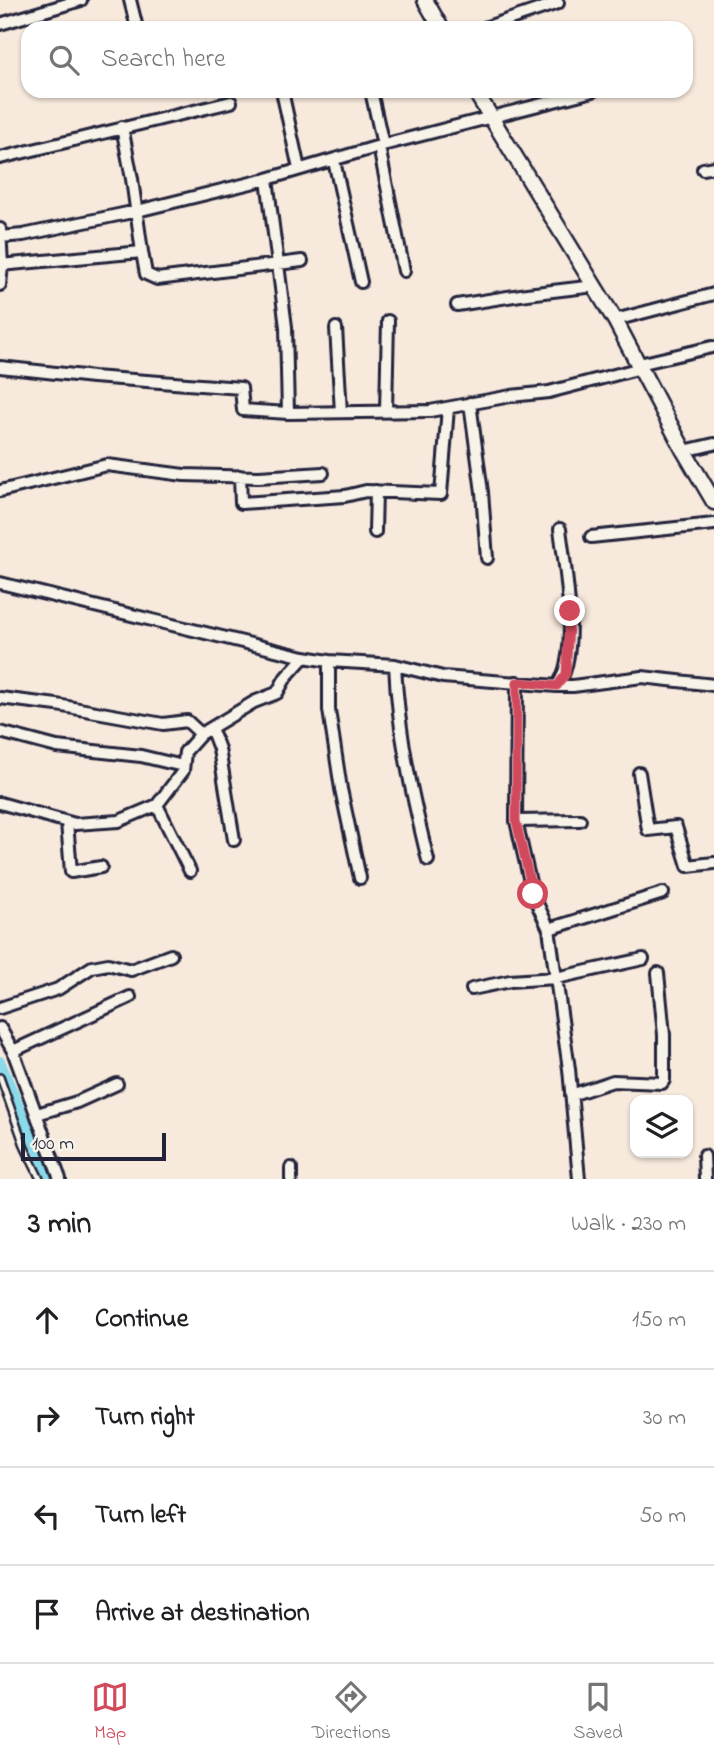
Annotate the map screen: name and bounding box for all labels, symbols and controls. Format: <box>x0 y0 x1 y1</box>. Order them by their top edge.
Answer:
search box <box>21 21 693 98</box>
icon: search <box>45 41 83 79</box>
text: Search here <box>101 41 226 79</box>
route end <box>554 595 585 626</box>
route start <box>517 878 548 909</box>
map controls <box>630 1095 693 1158</box>
button: layers <box>630 1095 693 1158</box>
scale bar <box>21 1130 166 1162</box>
text: 100 m <box>32 1131 74 1158</box>
text: 3 min <box>28 1203 91 1247</box>
text: Walk · 230 m <box>571 1208 686 1241</box>
icon: ahead <box>28 1301 66 1339</box>
text: Continue <box>95 1301 188 1339</box>
text: 150 m <box>632 1304 686 1337</box>
icon: right <box>28 1399 66 1437</box>
text: Turn right <box>95 1399 195 1437</box>
text: 30 m <box>643 1402 686 1435</box>
icon: left <box>28 1497 66 1535</box>
text: Turn left <box>95 1497 186 1535</box>
text: 50 m <box>639 1500 686 1533</box>
icon: arrive <box>28 1595 66 1633</box>
text: Arrive at destination <box>95 1595 310 1633</box>
tab: Map <box>91 1678 129 1747</box>
tab: Directions <box>312 1678 391 1747</box>
tab: Saved <box>573 1678 623 1747</box>

